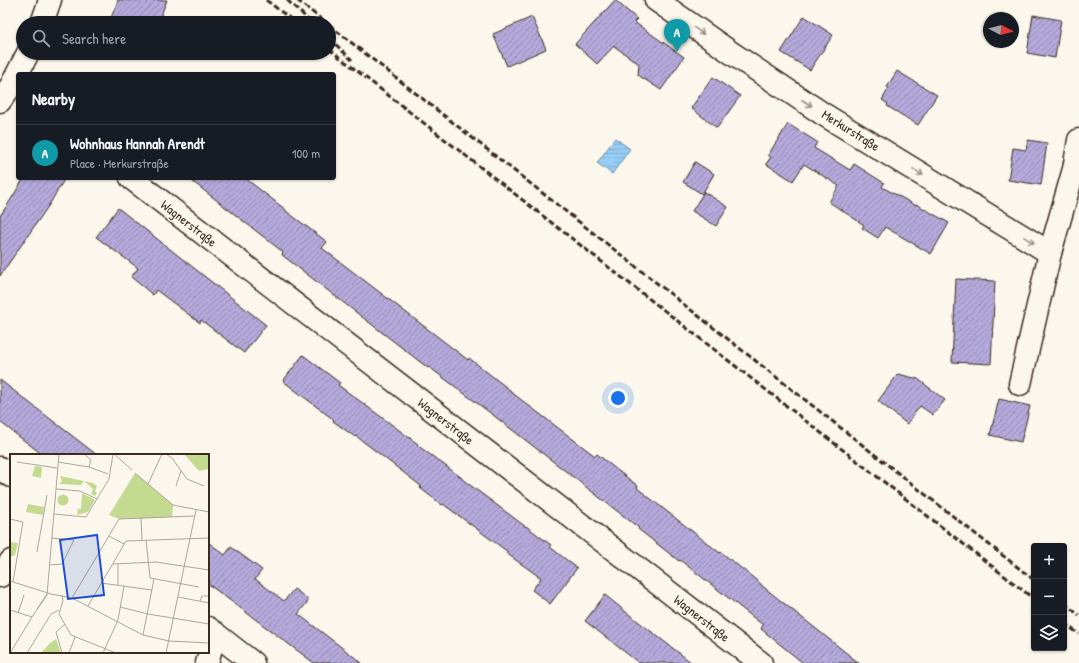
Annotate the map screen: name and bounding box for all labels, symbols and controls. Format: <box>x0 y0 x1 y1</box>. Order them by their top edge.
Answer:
north arrow <box>983 12 1019 48</box>
search box <box>16 16 336 60</box>
pin: A <box>664 19 690 52</box>
icon: search <box>30 27 52 49</box>
one-way arrow <box>693 27 704 35</box>
text: Search here <box>62 28 126 49</box>
text: Nearby <box>32 87 75 110</box>
one-way arrow <box>801 99 812 107</box>
street label: Merkurstraße <box>819 105 883 155</box>
text: Wohnhaus Hannah Arendt <box>70 133 205 154</box>
text: A <box>42 144 48 162</box>
text: 100 m <box>292 144 320 162</box>
text: Place · Merkurstraße <box>70 154 169 172</box>
one-way arrow <box>912 168 924 176</box>
street label: Wagnerstraße <box>157 195 221 251</box>
one-way arrow <box>1023 236 1035 244</box>
your location <box>608 388 628 408</box>
street label: Wagnerstraße <box>414 393 478 449</box>
inset map <box>10 454 209 653</box>
map controls <box>1031 543 1067 651</box>
button: + <box>1031 543 1067 579</box>
button: − <box>1031 579 1067 615</box>
street label: Wagnerstraße <box>670 590 734 646</box>
button: layers <box>1031 615 1067 651</box>

